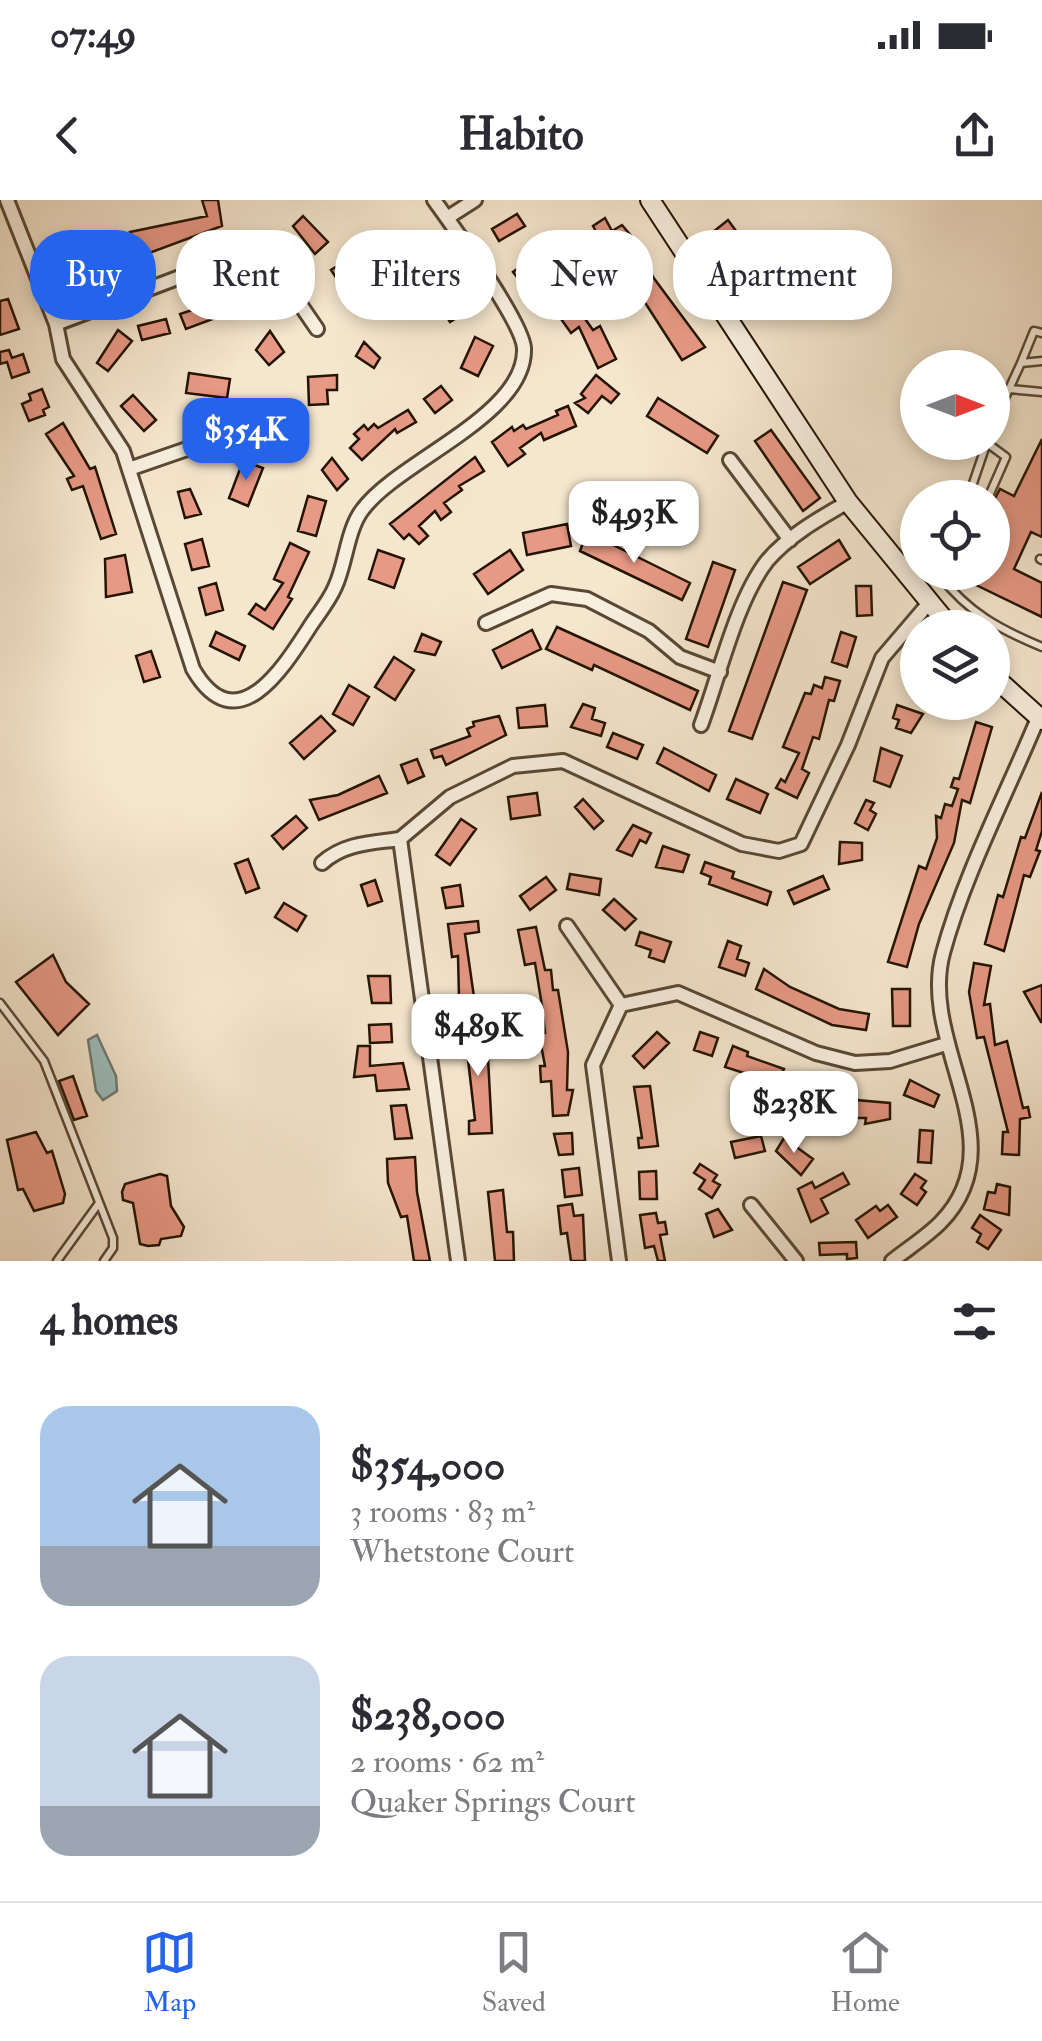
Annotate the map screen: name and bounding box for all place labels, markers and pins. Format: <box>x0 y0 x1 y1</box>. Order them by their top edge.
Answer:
pin: $354K <box>176 398 316 483</box>
pin: $493K <box>564 481 704 566</box>
pin: $489K <box>408 994 548 1079</box>
pin: $238K <box>724 1071 864 1156</box>

